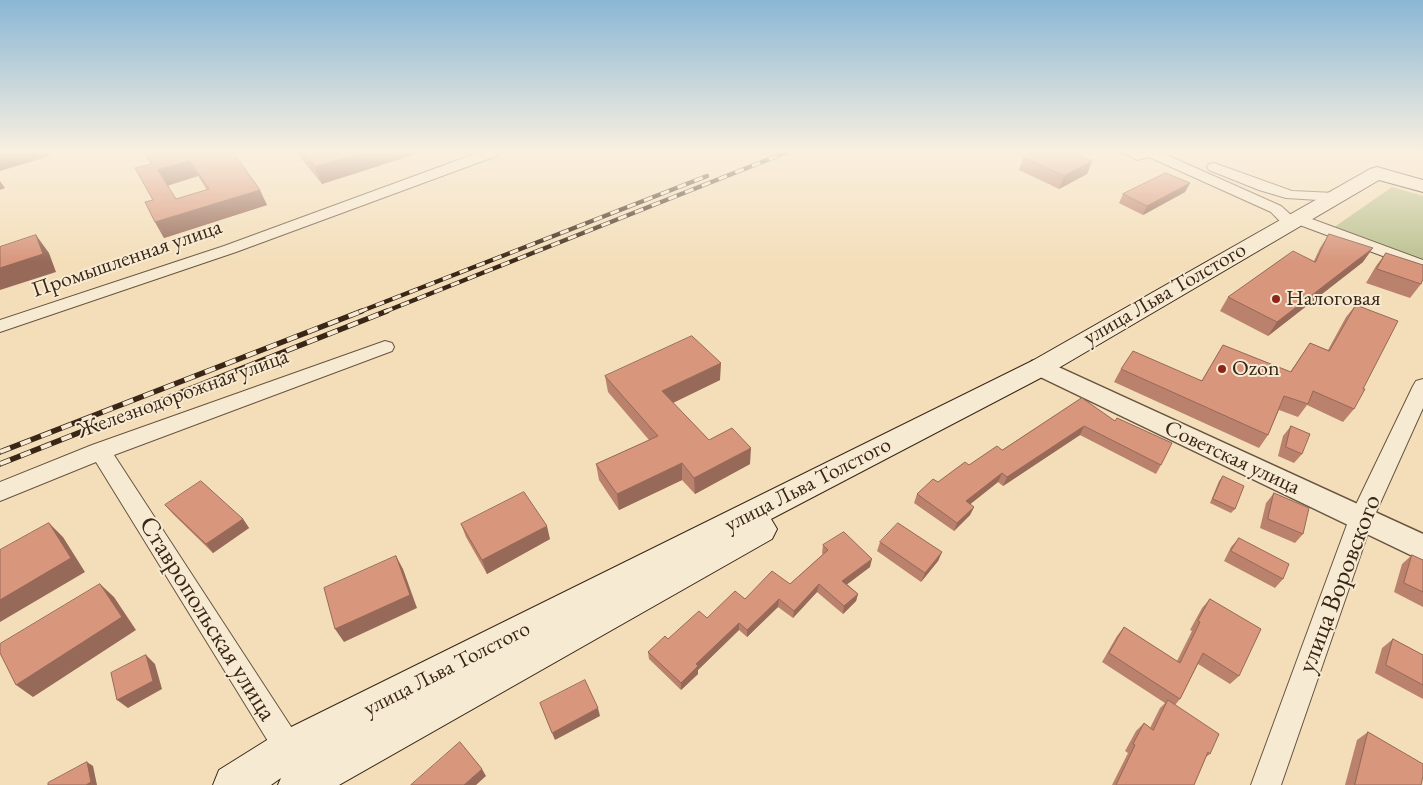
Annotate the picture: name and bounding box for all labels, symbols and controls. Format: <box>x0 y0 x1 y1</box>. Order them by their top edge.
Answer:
street label: Промышленная улица <box>29 214 225 304</box>
street label: улица Льва Толстого <box>1079 237 1251 351</box>
place label: Налоговая <box>1286 286 1381 312</box>
marker: Налоговая <box>1270 293 1282 305</box>
street label: Железнодорожная улица <box>74 343 292 445</box>
place label: Ozon <box>1232 356 1280 382</box>
marker: Ozon <box>1216 363 1228 375</box>
street label: Советская улица <box>1160 415 1304 501</box>
street label: улица Льва Толстого <box>720 432 896 538</box>
street label: улица Воровского <box>1292 490 1388 678</box>
street label: Ставропольская улица <box>131 511 283 727</box>
street label: улица Льва Толстого <box>359 616 535 722</box>

